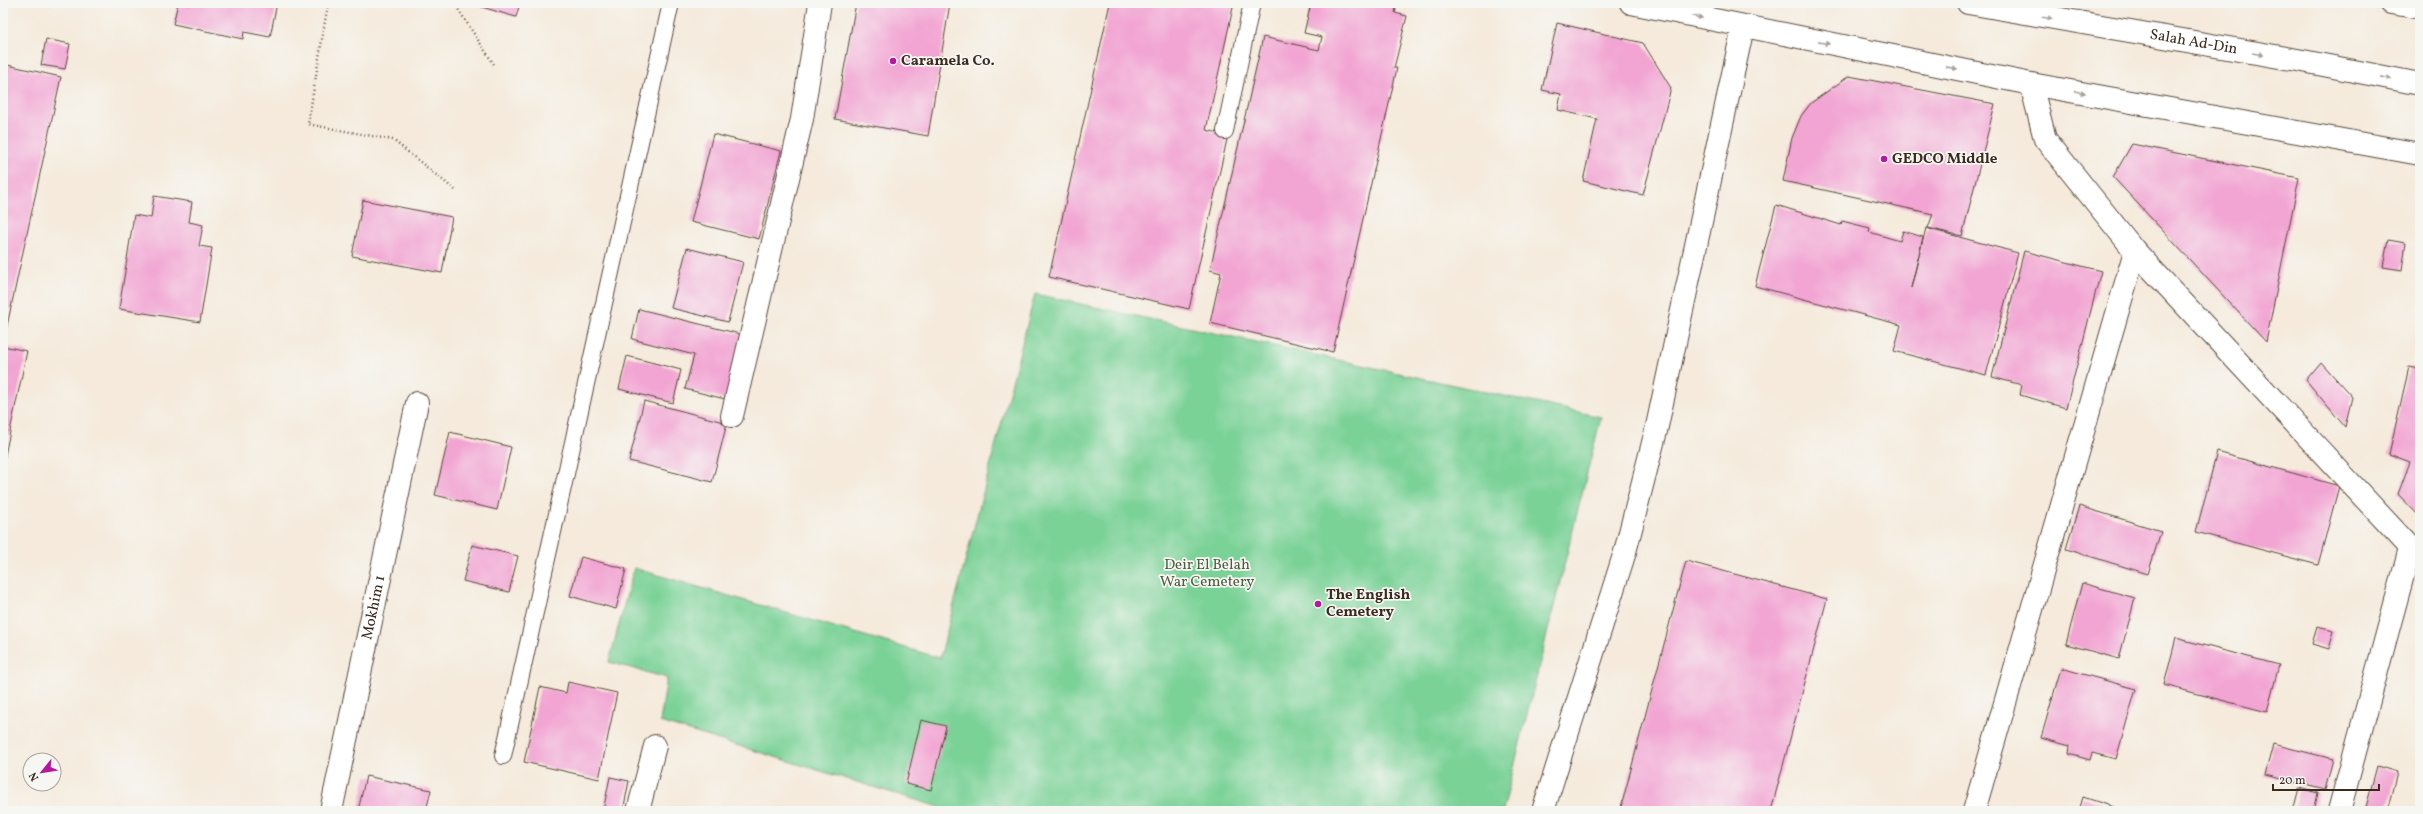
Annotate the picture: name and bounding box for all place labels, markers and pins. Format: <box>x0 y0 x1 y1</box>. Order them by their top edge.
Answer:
place label: Caramela Co. <box>901 51 995 72</box>
marker: Caramela Co. <box>888 56 898 66</box>
place label: GEDCO Middle <box>1892 149 1998 170</box>
marker: GEDCO Middle <box>1879 154 1889 164</box>
place label: The English Cemetery <box>1326 585 1411 623</box>
marker: The English Cemetery <box>1313 599 1323 609</box>

